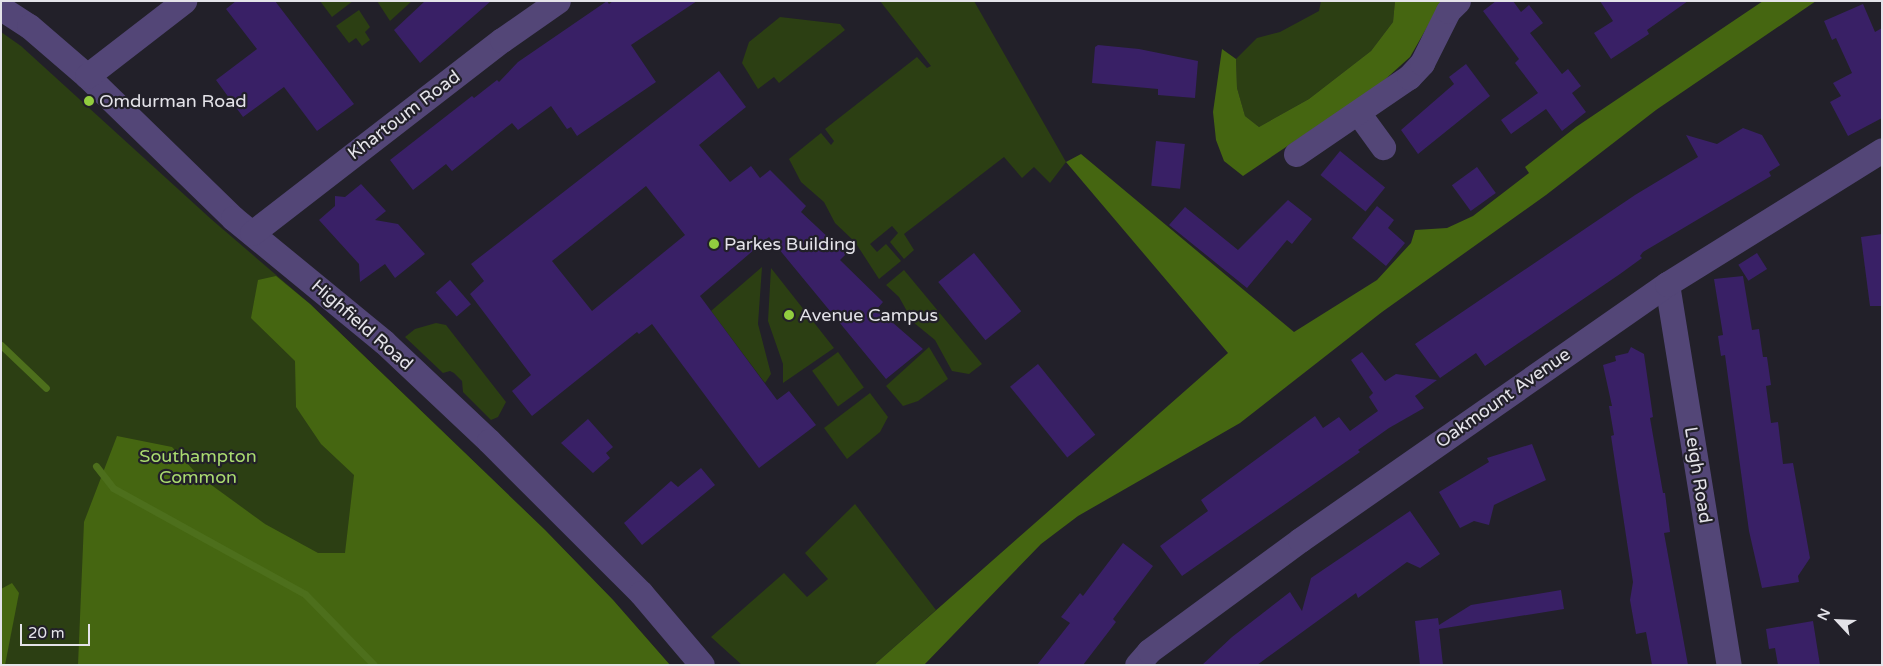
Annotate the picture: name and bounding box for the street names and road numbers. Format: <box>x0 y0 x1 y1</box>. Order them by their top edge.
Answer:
street label: Khartoum Road <box>344 66 464 164</box>
street label: Highfield Road <box>307 275 417 375</box>
street label: Oakmount Avenue <box>1431 343 1575 453</box>
street label: Leigh Road <box>1680 425 1716 525</box>

